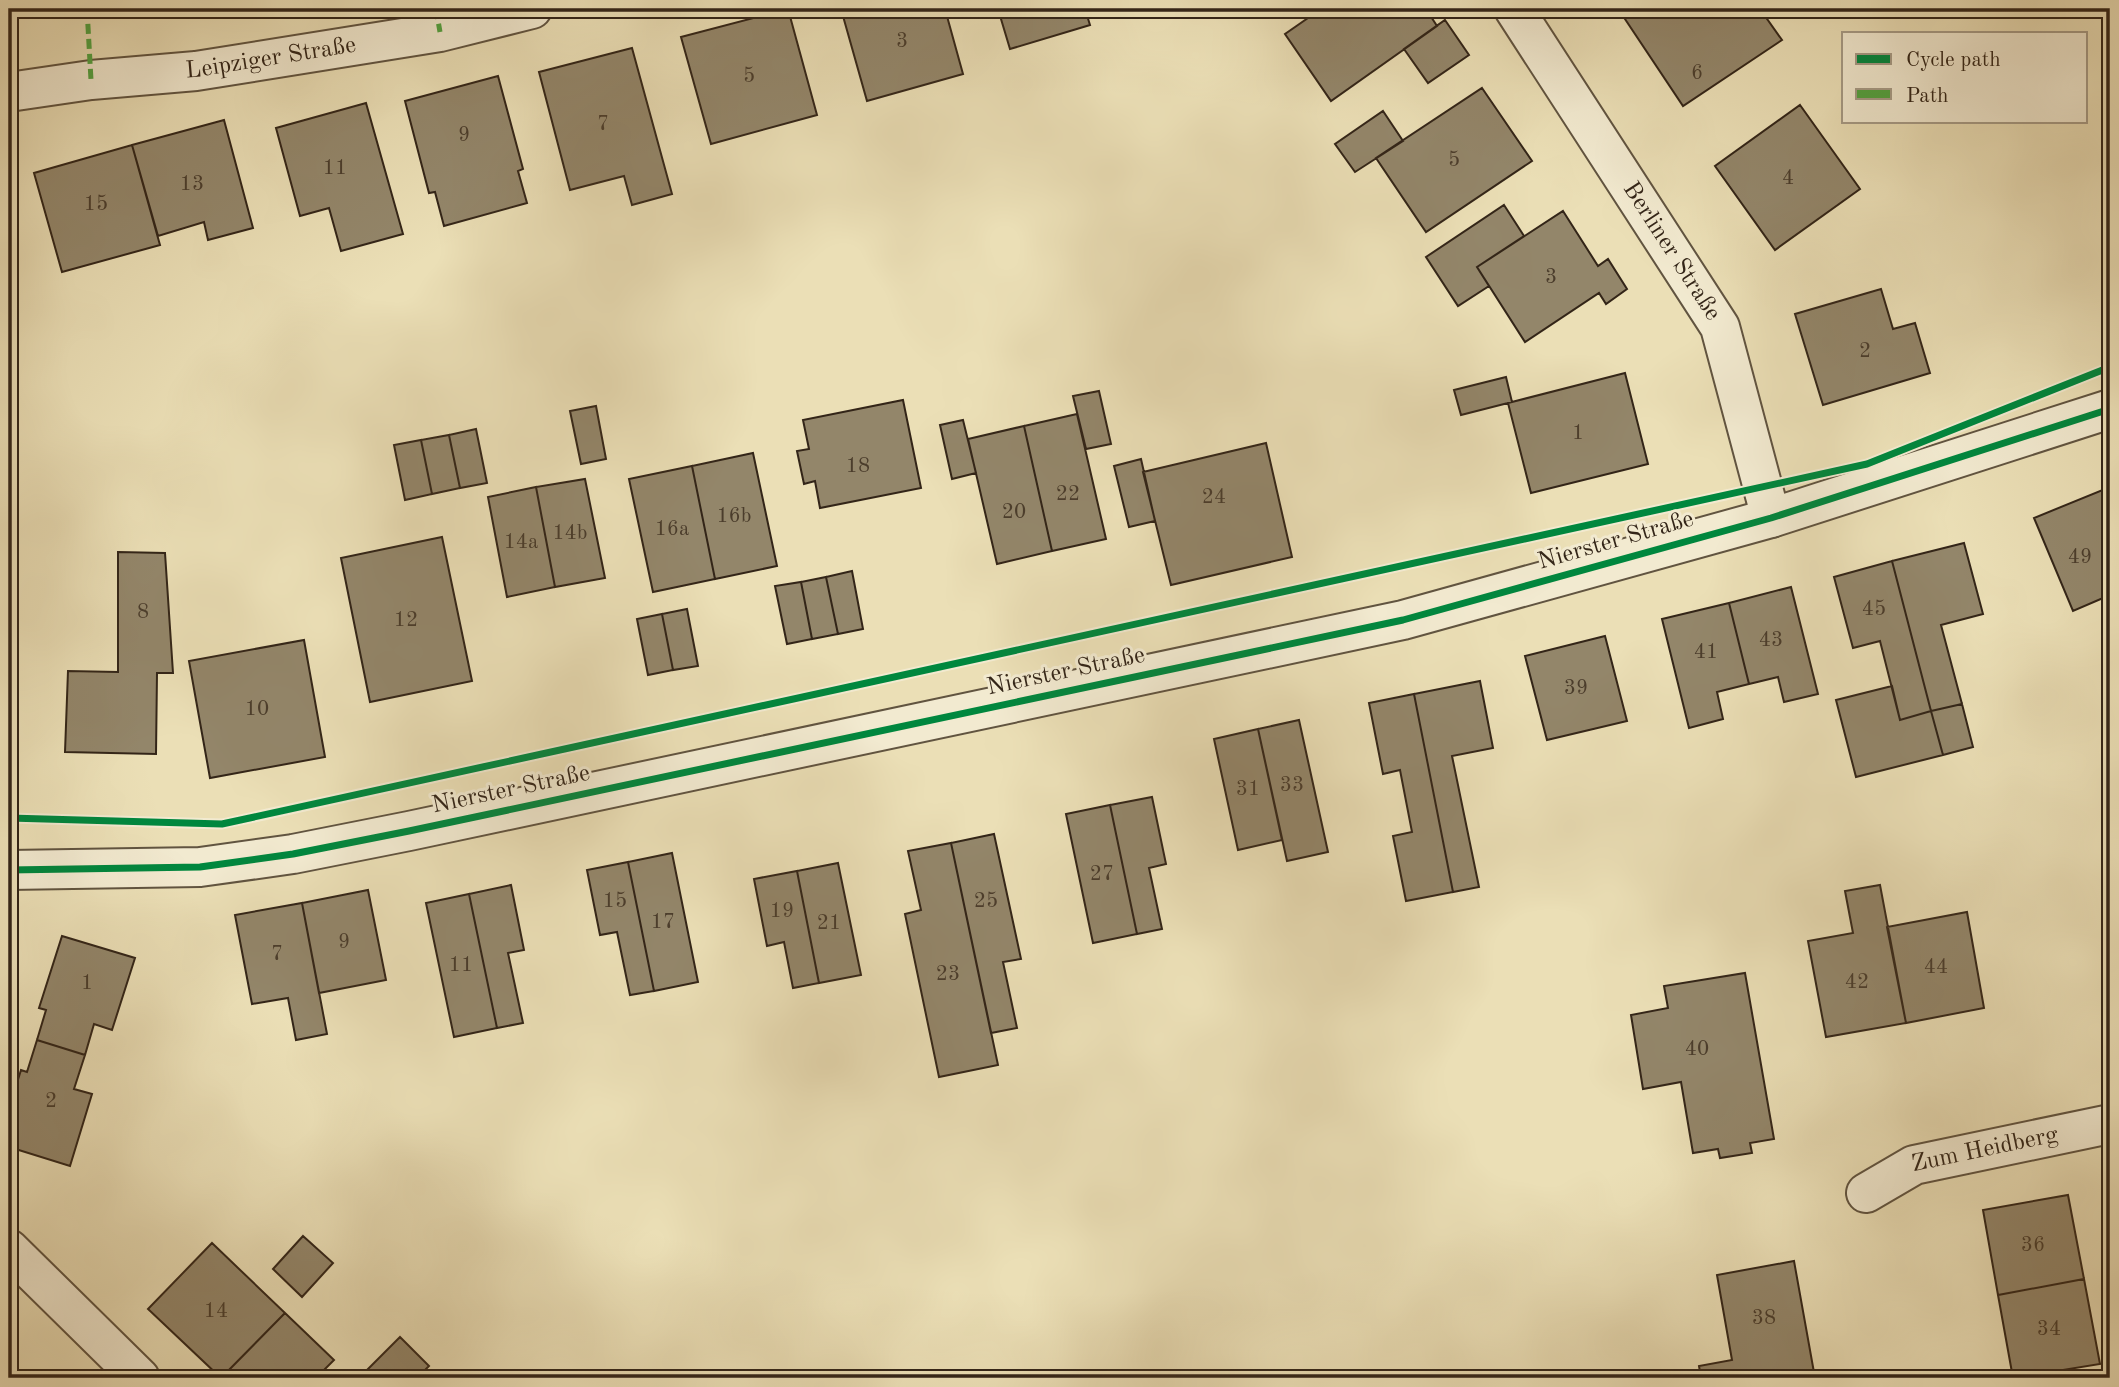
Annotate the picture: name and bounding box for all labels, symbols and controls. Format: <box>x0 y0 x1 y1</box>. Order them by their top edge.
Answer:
house number: 3 <box>896 31 908 52</box>
legend <box>1842 32 2088 122</box>
street label: Leipziger Straße <box>185 34 358 84</box>
text: Cycle path <box>1906 50 2001 71</box>
house number: 6 <box>1691 63 1703 84</box>
house number: 5 <box>743 66 755 87</box>
text: Path <box>1906 86 1949 107</box>
house number: 7 <box>597 114 609 135</box>
house number: 9 <box>458 125 470 146</box>
house number: 5 <box>1448 150 1460 171</box>
house number: 11 <box>323 158 347 179</box>
house number: 4 <box>1782 168 1794 189</box>
house number: 13 <box>180 174 204 195</box>
street label: Berliner Straße <box>1618 178 1725 325</box>
house number: 15 <box>84 194 108 215</box>
house number: 3 <box>1545 267 1557 288</box>
house number: 2 <box>1859 341 1871 362</box>
house number: 1 <box>1572 423 1584 444</box>
house number: 18 <box>846 456 870 477</box>
house number: 22 <box>1056 484 1080 505</box>
house number: 24 <box>1202 487 1226 508</box>
house number: 20 <box>1002 502 1026 523</box>
house number: 16b <box>716 506 752 527</box>
street label: Nierster Straße <box>1535 507 1697 575</box>
house number: 16a <box>655 519 689 540</box>
house number: 14b <box>552 523 588 544</box>
house number: 14a <box>504 532 538 553</box>
house number: 49 <box>2068 547 2092 568</box>
house number: 45 <box>1862 599 1886 620</box>
house number: 8 <box>137 602 149 623</box>
house number: 12 <box>394 610 418 631</box>
house number: 43 <box>1759 630 1783 651</box>
house number: 41 <box>1694 642 1718 663</box>
street label: Nierster Straße <box>985 644 1147 700</box>
house number: 39 <box>1564 678 1588 699</box>
house number: 10 <box>245 699 269 720</box>
street label: Nierster Straße <box>430 762 592 818</box>
house number: 33 <box>1280 775 1304 796</box>
house number: 31 <box>1236 779 1260 800</box>
house number: 27 <box>1090 864 1114 885</box>
house number: 15 <box>603 891 627 912</box>
house number: 25 <box>974 891 998 912</box>
house number: 19 <box>770 901 794 922</box>
house number: 17 <box>651 912 675 933</box>
house number: 21 <box>817 913 841 934</box>
house number: 9 <box>338 932 350 953</box>
house number: 7 <box>271 944 283 965</box>
house number: 11 <box>449 955 473 976</box>
house number: 44 <box>1924 957 1948 978</box>
house number: 23 <box>936 964 960 985</box>
house number: 42 <box>1845 972 1869 993</box>
house number: 1 <box>81 973 93 994</box>
house number: 40 <box>1685 1039 1709 1060</box>
house number: 2 <box>45 1091 57 1112</box>
street label: Zum Heidberg <box>1909 1123 2061 1177</box>
house number: 36 <box>2021 1235 2045 1256</box>
house number: 14 <box>204 1301 228 1322</box>
house number: 38 <box>1752 1308 1776 1329</box>
house number: 34 <box>2037 1319 2061 1340</box>

